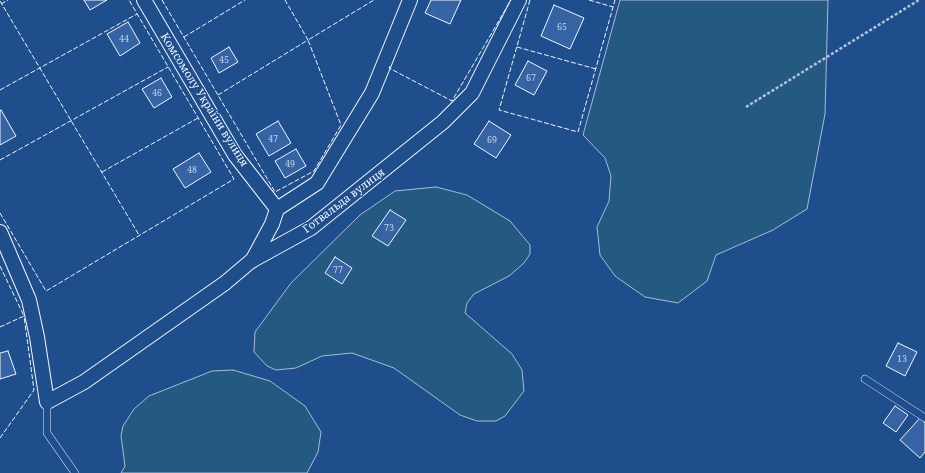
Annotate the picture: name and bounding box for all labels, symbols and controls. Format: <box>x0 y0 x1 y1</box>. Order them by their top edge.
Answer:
house number: 65 <box>557 22 567 32</box>
street label: Комсомолу України вулиця <box>157 31 251 169</box>
house number: 44 <box>119 34 129 44</box>
house number: 45 <box>219 55 229 65</box>
house number: 67 <box>526 73 536 83</box>
house number: 46 <box>152 88 162 98</box>
house number: 47 <box>268 134 278 144</box>
house number: 69 <box>487 135 497 145</box>
house number: 49 <box>285 159 295 169</box>
house number: 48 <box>187 165 197 175</box>
street label: Готвальда вулиця <box>300 166 388 236</box>
house number: 73 <box>384 223 394 233</box>
house number: 77 <box>333 265 343 275</box>
house number: 13 <box>897 354 907 364</box>

